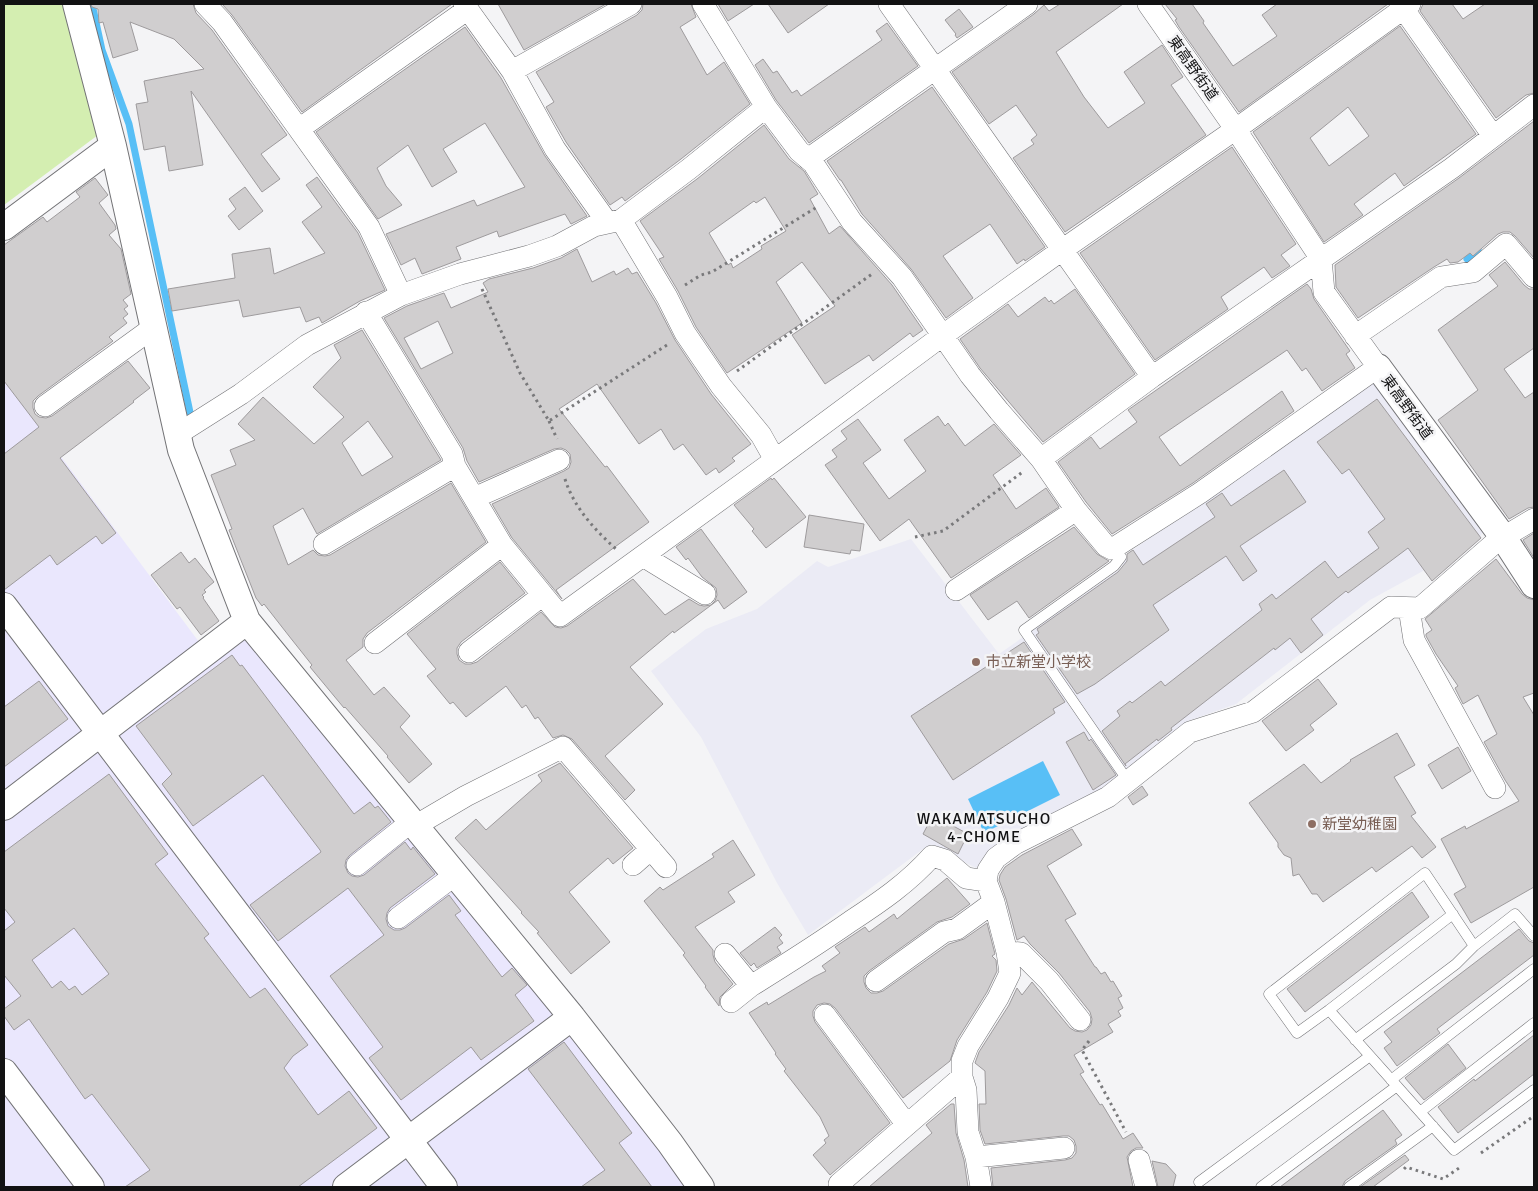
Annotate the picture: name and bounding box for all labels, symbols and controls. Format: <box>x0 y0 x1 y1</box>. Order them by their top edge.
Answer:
street label: 東高野街道 <box>1164 32 1222 104</box>
street label: 東高野街道 <box>1378 371 1436 443</box>
place label: 市立新堂小学校 <box>986 653 1091 671</box>
marker: 市立新堂小学校 <box>970 656 982 668</box>
district label: WAKAMATSUCHO 4-CHOME <box>917 809 1051 847</box>
place label: 新堂幼稚園 <box>1322 815 1397 833</box>
marker: 新堂幼稚園 <box>1306 818 1318 830</box>

